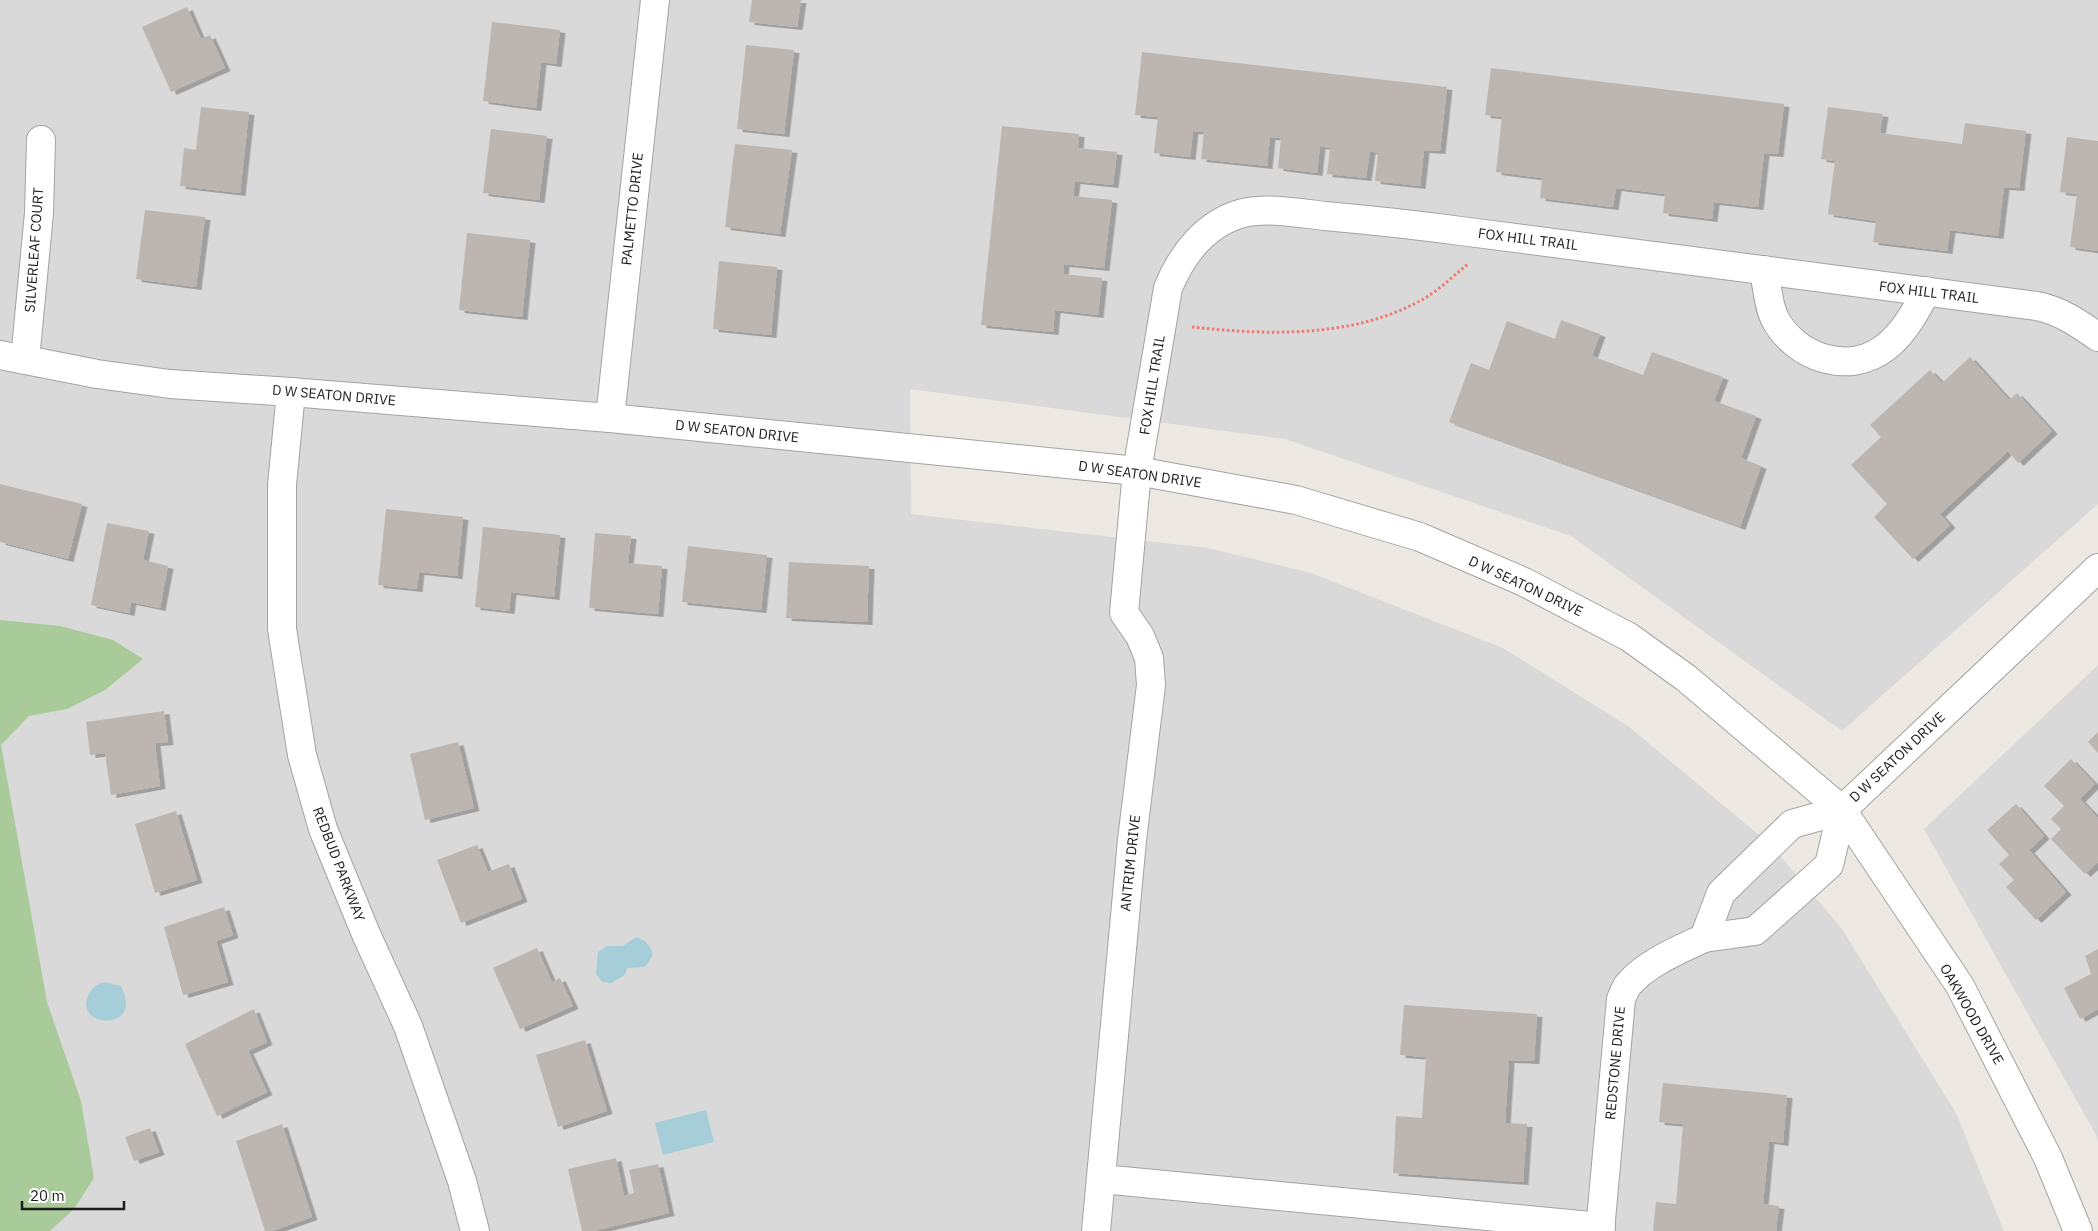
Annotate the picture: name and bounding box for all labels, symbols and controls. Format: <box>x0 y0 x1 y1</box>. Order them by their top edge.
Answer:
street label: PALMETTO DRIVE <box>617 152 647 266</box>
street label: SILVERLEAF COURT <box>21 187 47 313</box>
street label: FOX HILL TRAIL <box>1477 224 1579 254</box>
street label: FOX HILL TRAIL <box>1878 277 1980 307</box>
street label: FOX HILL TRAIL <box>1135 334 1169 436</box>
street label: D W SEATON DRIVE <box>271 381 397 409</box>
street label: D W SEATON DRIVE <box>674 416 800 446</box>
street label: D W SEATON DRIVE <box>1077 456 1203 492</box>
street label: D W SEATON DRIVE <box>1466 552 1586 620</box>
street label: D W SEATON DRIVE <box>1845 708 1949 806</box>
street label: REDBUD PARKWAY <box>309 804 369 924</box>
street label: ANTRIM DRIVE <box>1116 814 1144 912</box>
street label: OAKWOOD DRIVE <box>1936 961 2008 1067</box>
street label: REDSTONE DRIVE <box>1601 1005 1629 1121</box>
scale bar <box>22 1178 125 1210</box>
text: 20 m <box>30 1186 65 1205</box>

